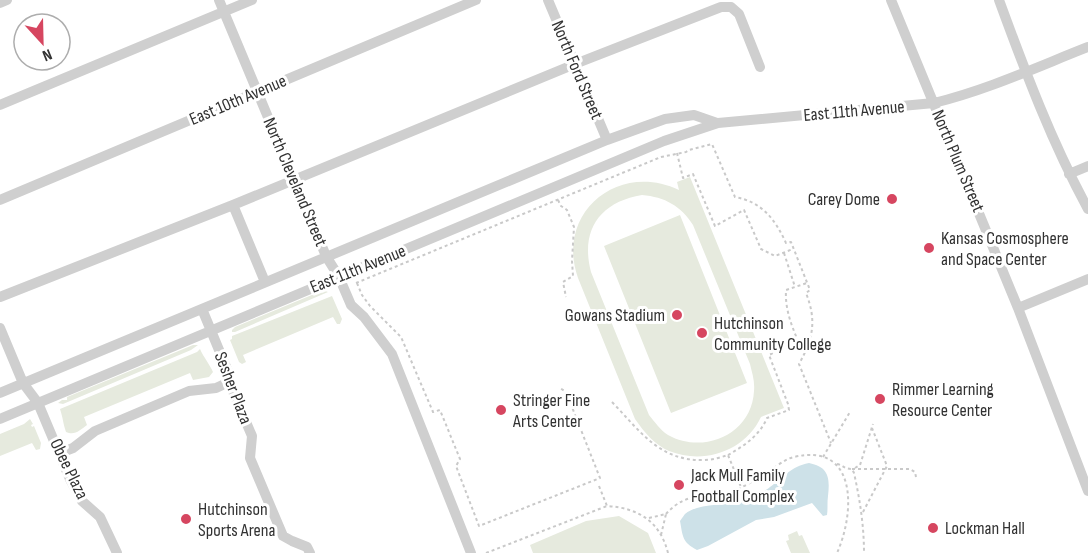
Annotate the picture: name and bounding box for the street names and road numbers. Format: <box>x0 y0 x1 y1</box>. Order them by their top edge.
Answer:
street label: North Ford Street <box>547 17 607 123</box>
street label: East 10th Avenue <box>186 70 290 130</box>
street label: East 11th Avenue <box>803 96 905 126</box>
street label: North Plum Street <box>927 107 989 216</box>
street label: North Cleveland Street <box>258 115 332 250</box>
street label: East 11th Avenue <box>307 240 409 298</box>
street label: Sesher Plaza <box>210 349 256 427</box>
street label: Obee Plaza <box>45 435 93 503</box>

